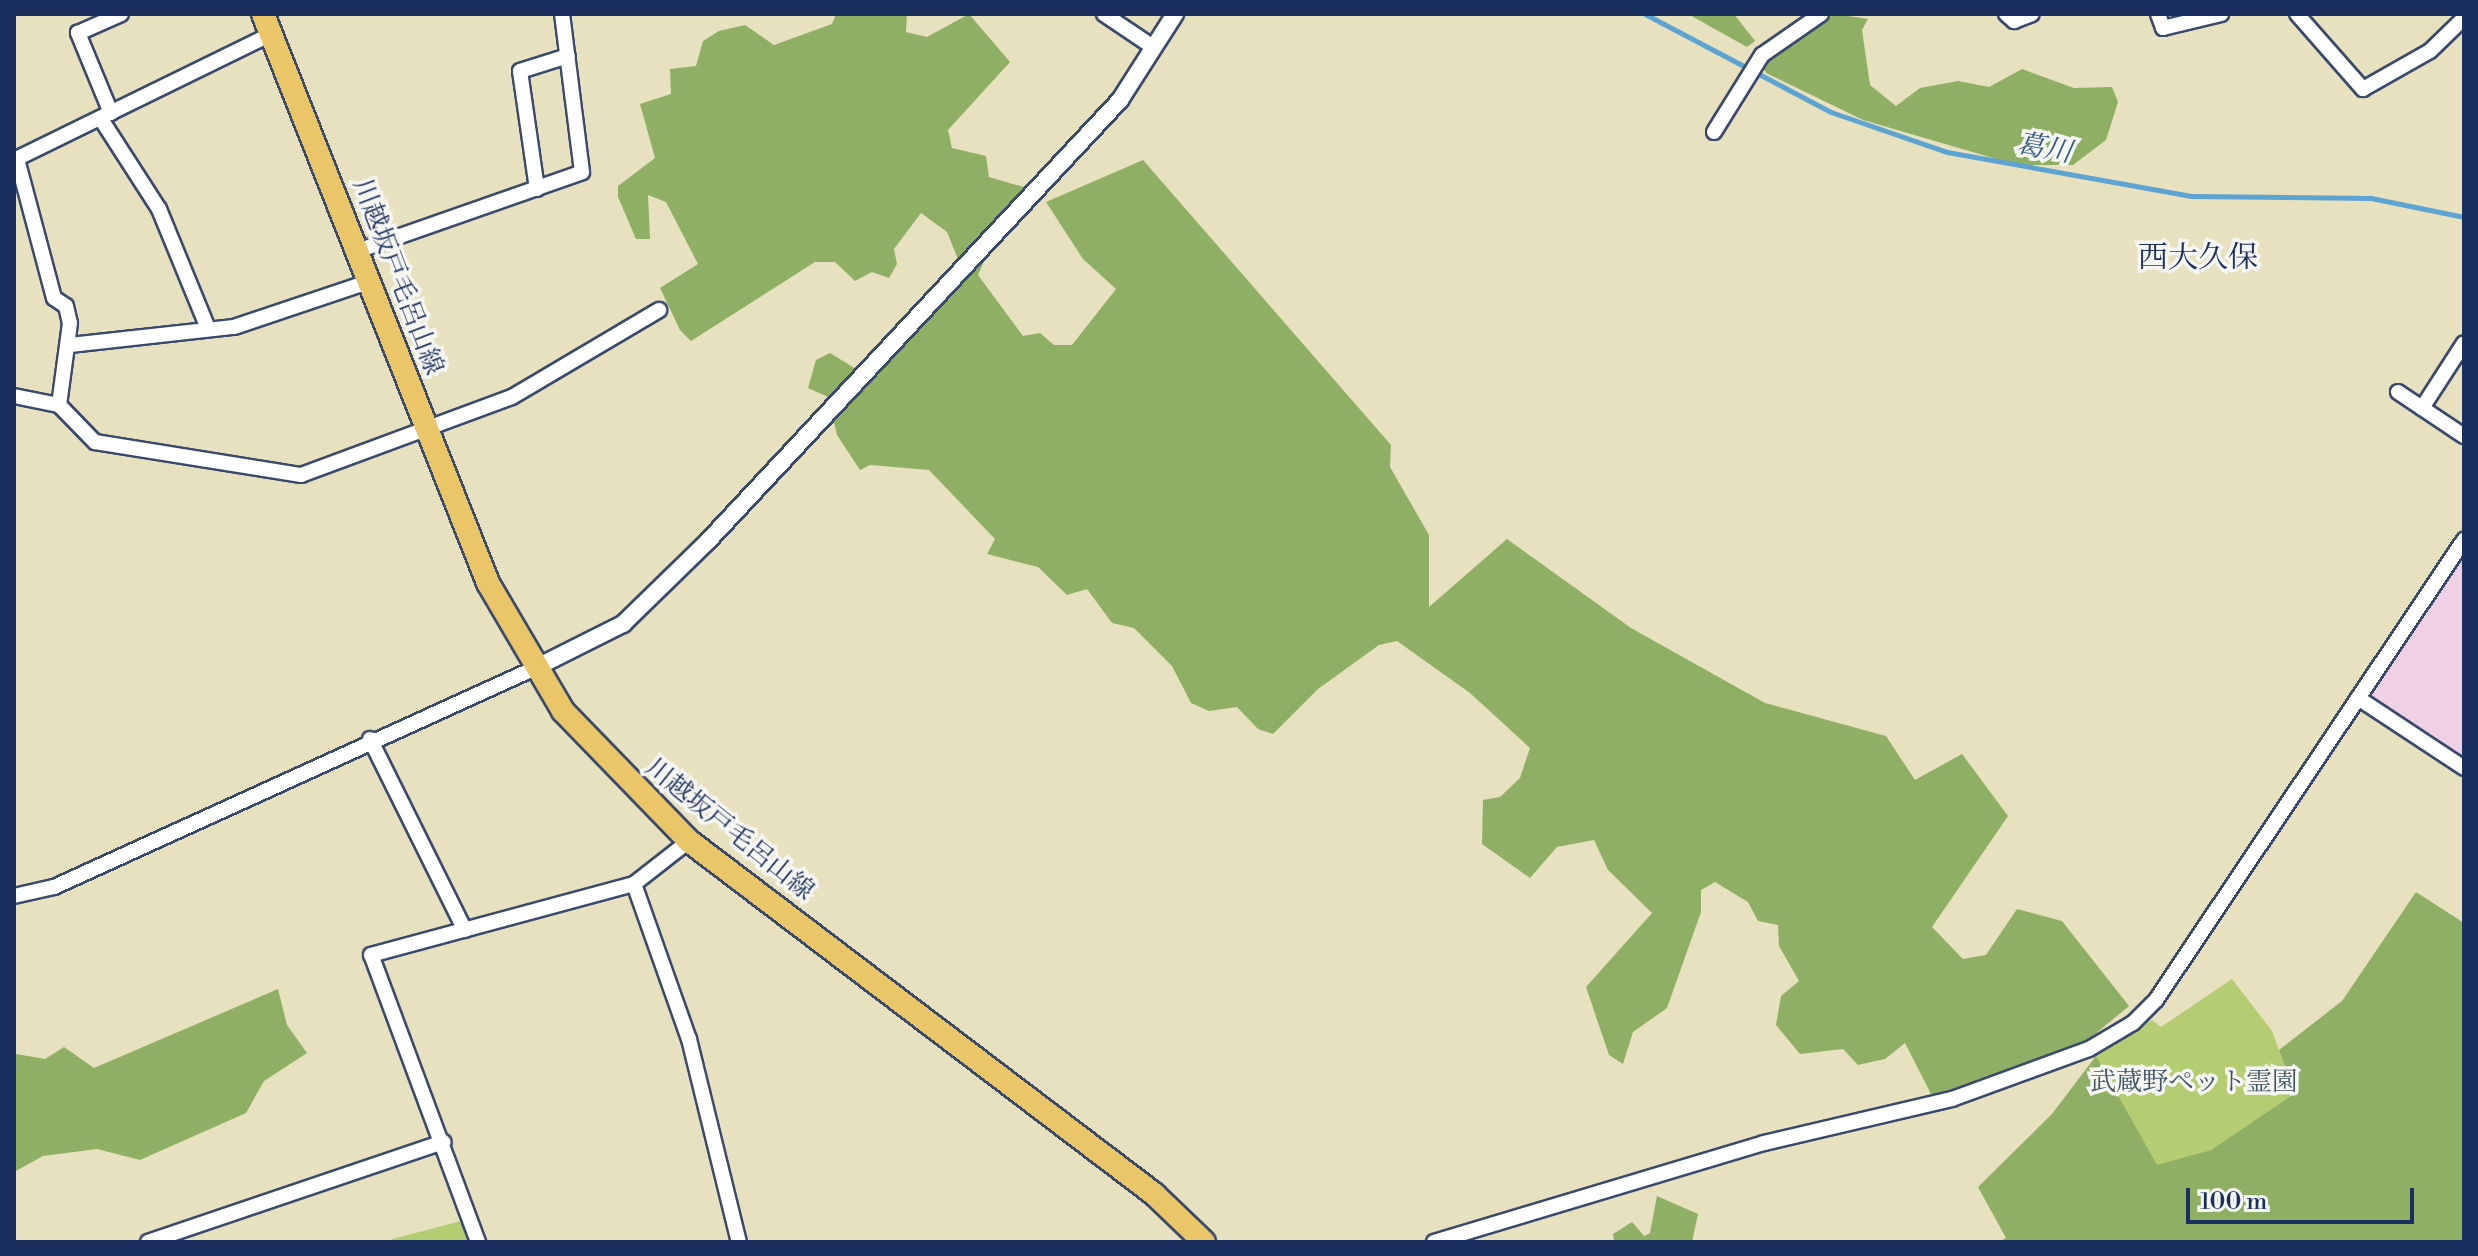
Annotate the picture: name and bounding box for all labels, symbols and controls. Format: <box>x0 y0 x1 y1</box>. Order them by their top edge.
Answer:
water label: 葛川 <box>2014 128 2074 170</box>
street label: 川越坂戸毛呂山線 <box>345 174 449 380</box>
district label: 西大久保 <box>2138 240 2258 276</box>
street label: 川越坂戸毛呂山線 <box>638 752 820 908</box>
park label: 武蔵野ペット霊園 <box>2090 1067 2298 1099</box>
scale bar <box>2190 1172 2418 1222</box>
text: 100 m <box>2200 1187 2267 1217</box>

